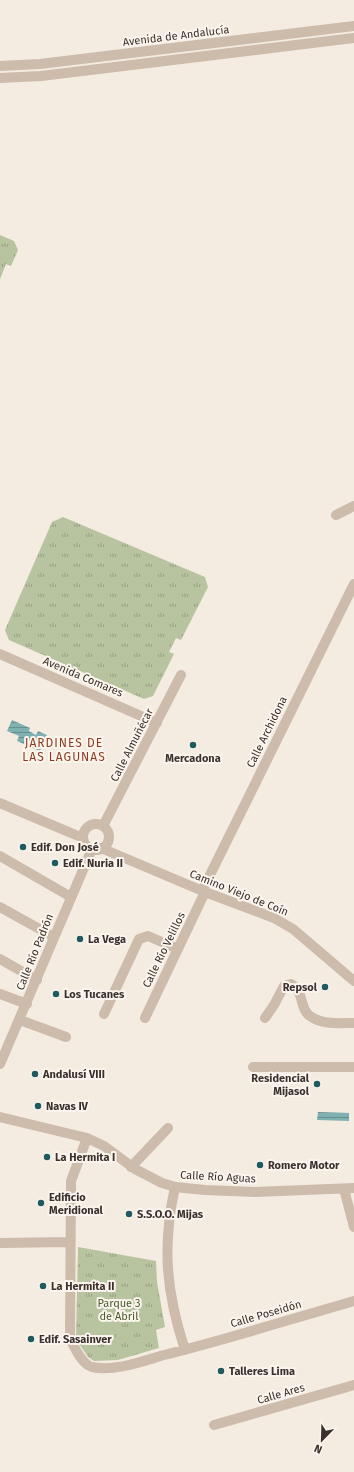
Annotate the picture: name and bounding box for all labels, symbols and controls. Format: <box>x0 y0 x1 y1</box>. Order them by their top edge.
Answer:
street label: Avenida de Andalucía <box>122 23 230 49</box>
street label: Avenida Comares <box>41 654 125 700</box>
street label: Calle Archidona <box>244 694 290 770</box>
street label: Calle Almuñécar <box>108 706 156 784</box>
district label: JARDINES DE LAS LAGUNAS <box>22 736 106 764</box>
marker: Mercadona <box>188 740 198 750</box>
place label: Mercadona <box>165 752 221 765</box>
place label: Edif. Don José <box>31 841 99 854</box>
marker: Edif. Don José <box>18 842 28 852</box>
place label: Edif. Nuria II <box>63 857 123 870</box>
marker: Edif. Nuria II <box>50 858 60 868</box>
street label: Camino Viejo de Coín <box>188 867 290 919</box>
street label: Calle Río Velillos <box>140 910 188 990</box>
street label: Calle Río Padrón <box>14 912 56 992</box>
place label: La Vega <box>88 933 126 946</box>
marker: La Vega <box>75 934 85 944</box>
place label: Repsol <box>283 981 318 994</box>
marker: Repsol <box>320 982 330 992</box>
place label: Los Tucanes <box>64 988 125 1001</box>
marker: Los Tucanes <box>51 989 61 999</box>
place label: Andalusí VIII <box>42 1068 105 1081</box>
marker: Andalusí VIII <box>30 1069 40 1079</box>
place label: Residencial Mijasol <box>251 1072 310 1098</box>
marker: Residencial Mijasol <box>312 1079 322 1089</box>
place label: Navas IV <box>46 1100 89 1113</box>
marker: Navas IV <box>33 1101 43 1111</box>
place label: La Hermita I <box>55 1151 115 1164</box>
marker: La Hermita I <box>42 1152 52 1162</box>
place label: Romero Motor <box>268 1159 340 1172</box>
marker: Romero Motor <box>255 1160 265 1170</box>
street label: Calle Río Aguas <box>180 1169 256 1185</box>
place label: Edificio Meridional <box>49 1191 104 1217</box>
marker: Edificio Meridional <box>36 1198 46 1208</box>
place label: S.S.O.O. Mijas <box>137 1208 204 1221</box>
marker: S.S.O.O. Mijas <box>124 1209 134 1219</box>
place label: La Hermita II <box>51 1280 115 1293</box>
marker: La Hermita II <box>38 1281 48 1291</box>
park label: Parque 3 de Abril <box>97 1297 141 1323</box>
street label: Calle Poseidón <box>229 1298 303 1330</box>
place label: Edif. Sasainver <box>39 1333 112 1346</box>
marker: Edif. Sasainver <box>26 1334 36 1344</box>
place label: Talleres Lima <box>229 1365 295 1378</box>
marker: Talleres Lima <box>216 1366 226 1376</box>
street label: Calle Ares <box>256 1381 306 1407</box>
north arrow <box>302 1420 342 1460</box>
text: N <box>312 1441 324 1456</box>

